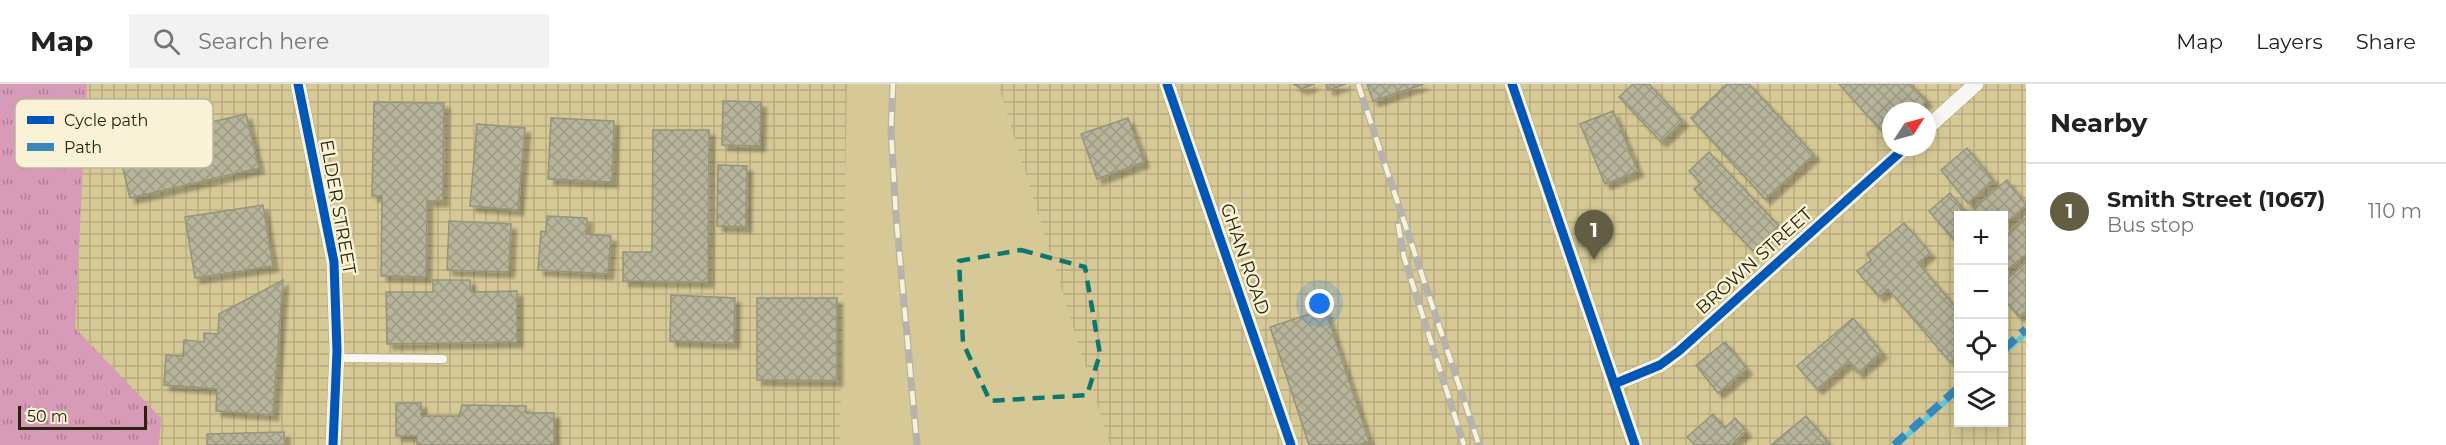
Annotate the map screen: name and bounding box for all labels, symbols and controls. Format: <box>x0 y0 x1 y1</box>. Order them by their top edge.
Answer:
search box <box>129 14 549 68</box>
text: Map <box>30 24 93 58</box>
icon: search <box>150 25 183 58</box>
text: Search here <box>198 28 329 55</box>
text: Map <box>2176 29 2223 54</box>
text: Layers <box>2256 29 2323 54</box>
text: Share <box>2356 29 2416 54</box>
legend <box>15 99 213 168</box>
north arrow <box>1882 102 1936 156</box>
text: Nearby <box>2050 107 2147 139</box>
text: Cycle path <box>64 111 148 130</box>
text: Path <box>64 138 102 157</box>
street label: ELDER STREET <box>315 138 361 277</box>
text: Smith Street (1067) <box>2107 186 2325 213</box>
text: 1 <box>2066 199 2073 223</box>
text: 110 m <box>2368 199 2422 223</box>
street label: GHAN ROAD <box>1216 200 1274 318</box>
street label: BROWN STREET <box>1691 203 1817 319</box>
pin: 1 <box>1574 210 1614 260</box>
map controls <box>1954 211 2008 427</box>
button: + <box>1954 211 2008 265</box>
text: Bus stop <box>2107 213 2194 237</box>
button: − <box>1954 265 2008 319</box>
your location <box>1305 289 1334 318</box>
button: locate <box>1954 319 2008 373</box>
button: layers <box>1954 373 2008 427</box>
scale bar <box>18 403 147 430</box>
text: 50 m <box>27 407 68 426</box>

